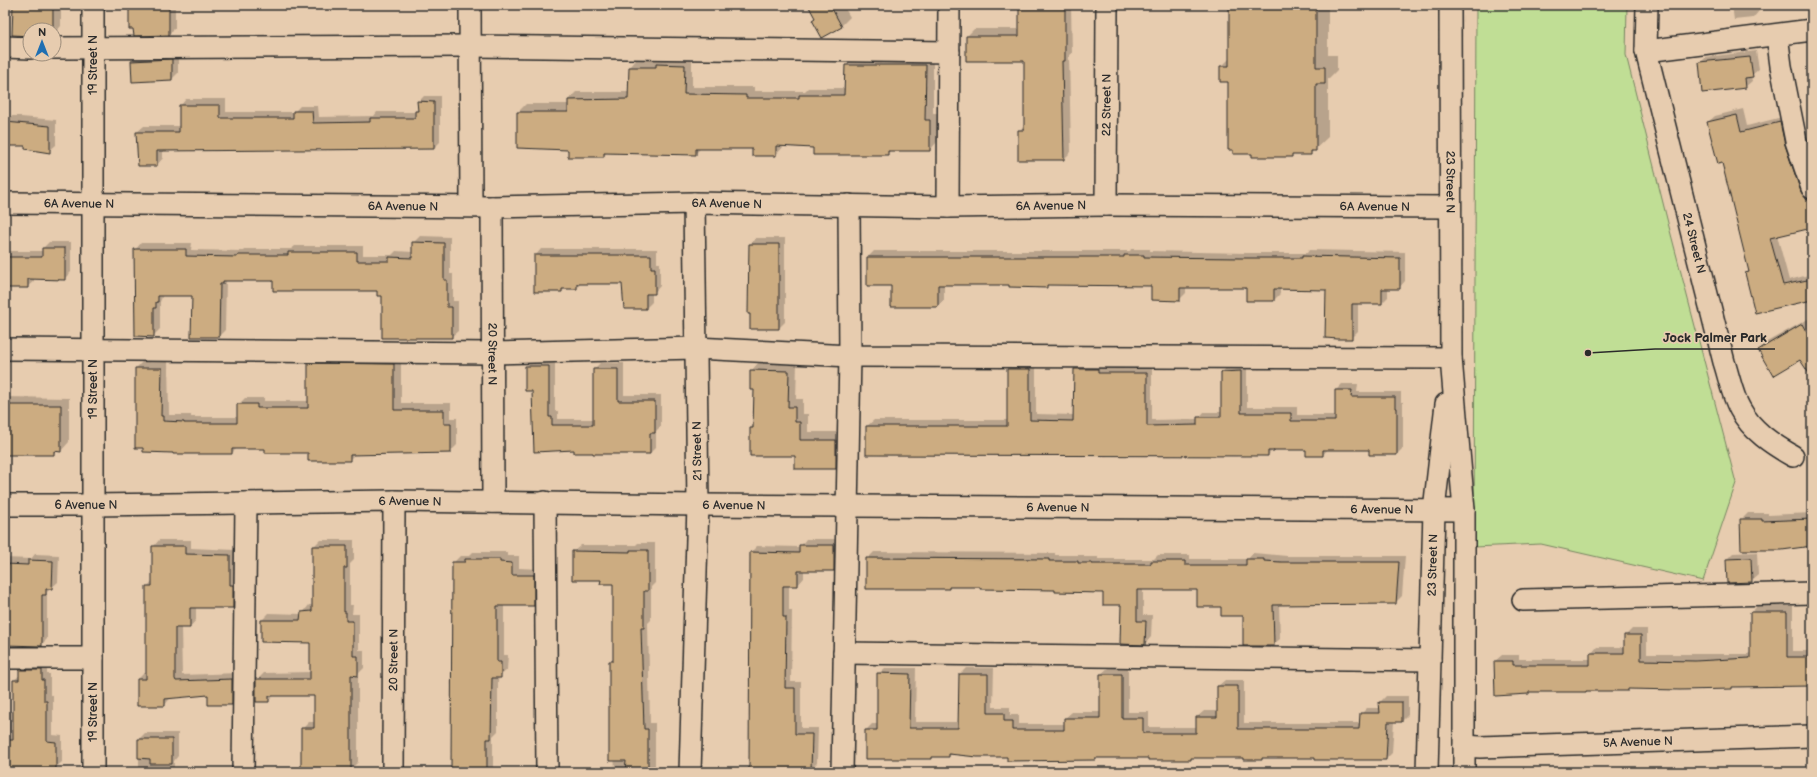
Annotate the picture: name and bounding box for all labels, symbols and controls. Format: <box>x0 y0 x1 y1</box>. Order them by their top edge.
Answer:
north arrow <box>22 22 62 62</box>
text: N <box>38 26 46 39</box>
street label: 19 Street N <box>86 35 101 95</box>
street label: 22 Street N <box>1099 74 1115 136</box>
street label: 23 Street N <box>1442 151 1458 213</box>
street label: 6A Avenue N <box>44 196 114 212</box>
street label: 6A Avenue N <box>692 196 762 212</box>
street label: 6A Avenue N <box>1016 198 1086 214</box>
street label: 6A Avenue N <box>368 199 438 215</box>
street label: 6A Avenue N <box>1340 199 1410 215</box>
street label: 24 Street N <box>1679 211 1709 275</box>
street label: 20 Street N <box>484 323 500 385</box>
callout: Jock Palmer Park <box>1655 324 1775 349</box>
text: Jock Palmer Park <box>1663 330 1767 346</box>
street label: 19 Street N <box>86 359 101 419</box>
street label: 21 Street N <box>689 421 706 481</box>
street label: 6 Avenue N <box>378 494 442 510</box>
street label: 6 Avenue N <box>54 498 118 513</box>
street label: 6 Avenue N <box>702 498 766 513</box>
street label: 6 Avenue N <box>1026 500 1090 516</box>
street label: 6 Avenue N <box>1350 502 1414 518</box>
street label: 23 Street N <box>1425 534 1441 597</box>
street label: 20 Street N <box>386 629 402 691</box>
street label: 19 Street N <box>86 682 101 742</box>
street label: 5A Avenue N <box>1603 734 1673 751</box>

